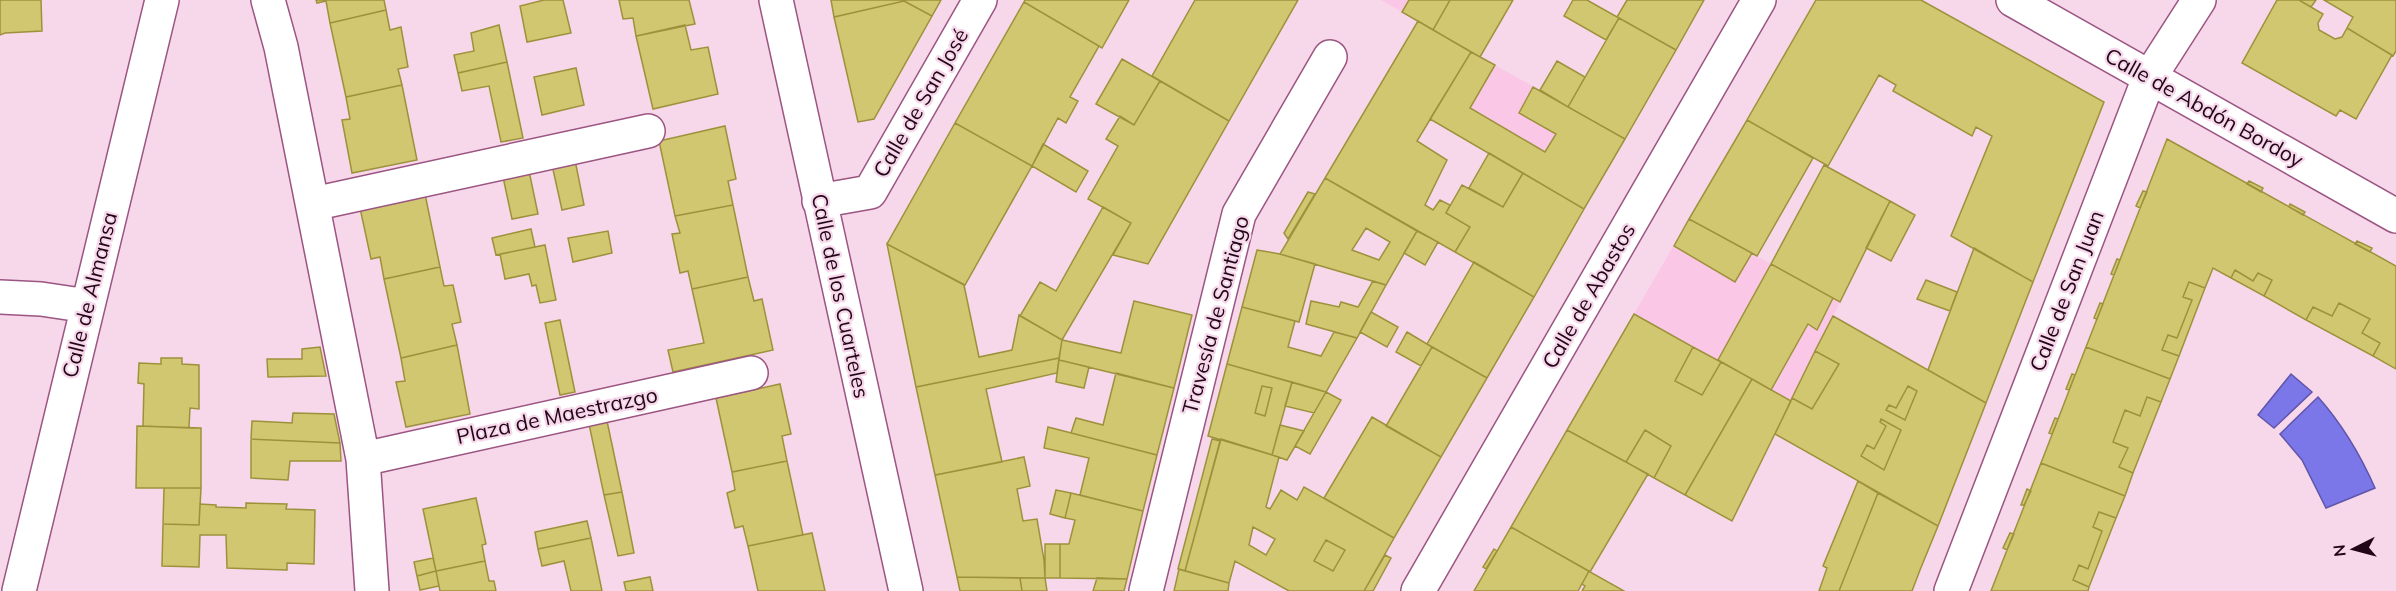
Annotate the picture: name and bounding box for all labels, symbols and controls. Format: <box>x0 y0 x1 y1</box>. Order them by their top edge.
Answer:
street label: Calle de San José <box>867 24 973 181</box>
street label: Calle de Abdón Bordoy <box>2101 42 2308 173</box>
street label: Calle de los Cuarteles <box>807 191 875 400</box>
street label: Calle de San Juan <box>2023 206 2109 375</box>
street label: Calle de Almansa <box>56 209 122 380</box>
street label: Travesía de Santiago <box>1176 213 1254 417</box>
street label: Calle de Abastos <box>1536 218 1640 373</box>
street label: Plaza de Maestrazgo <box>454 381 660 449</box>
north arrow <box>2324 519 2384 579</box>
text: N <box>2329 544 2350 558</box>

